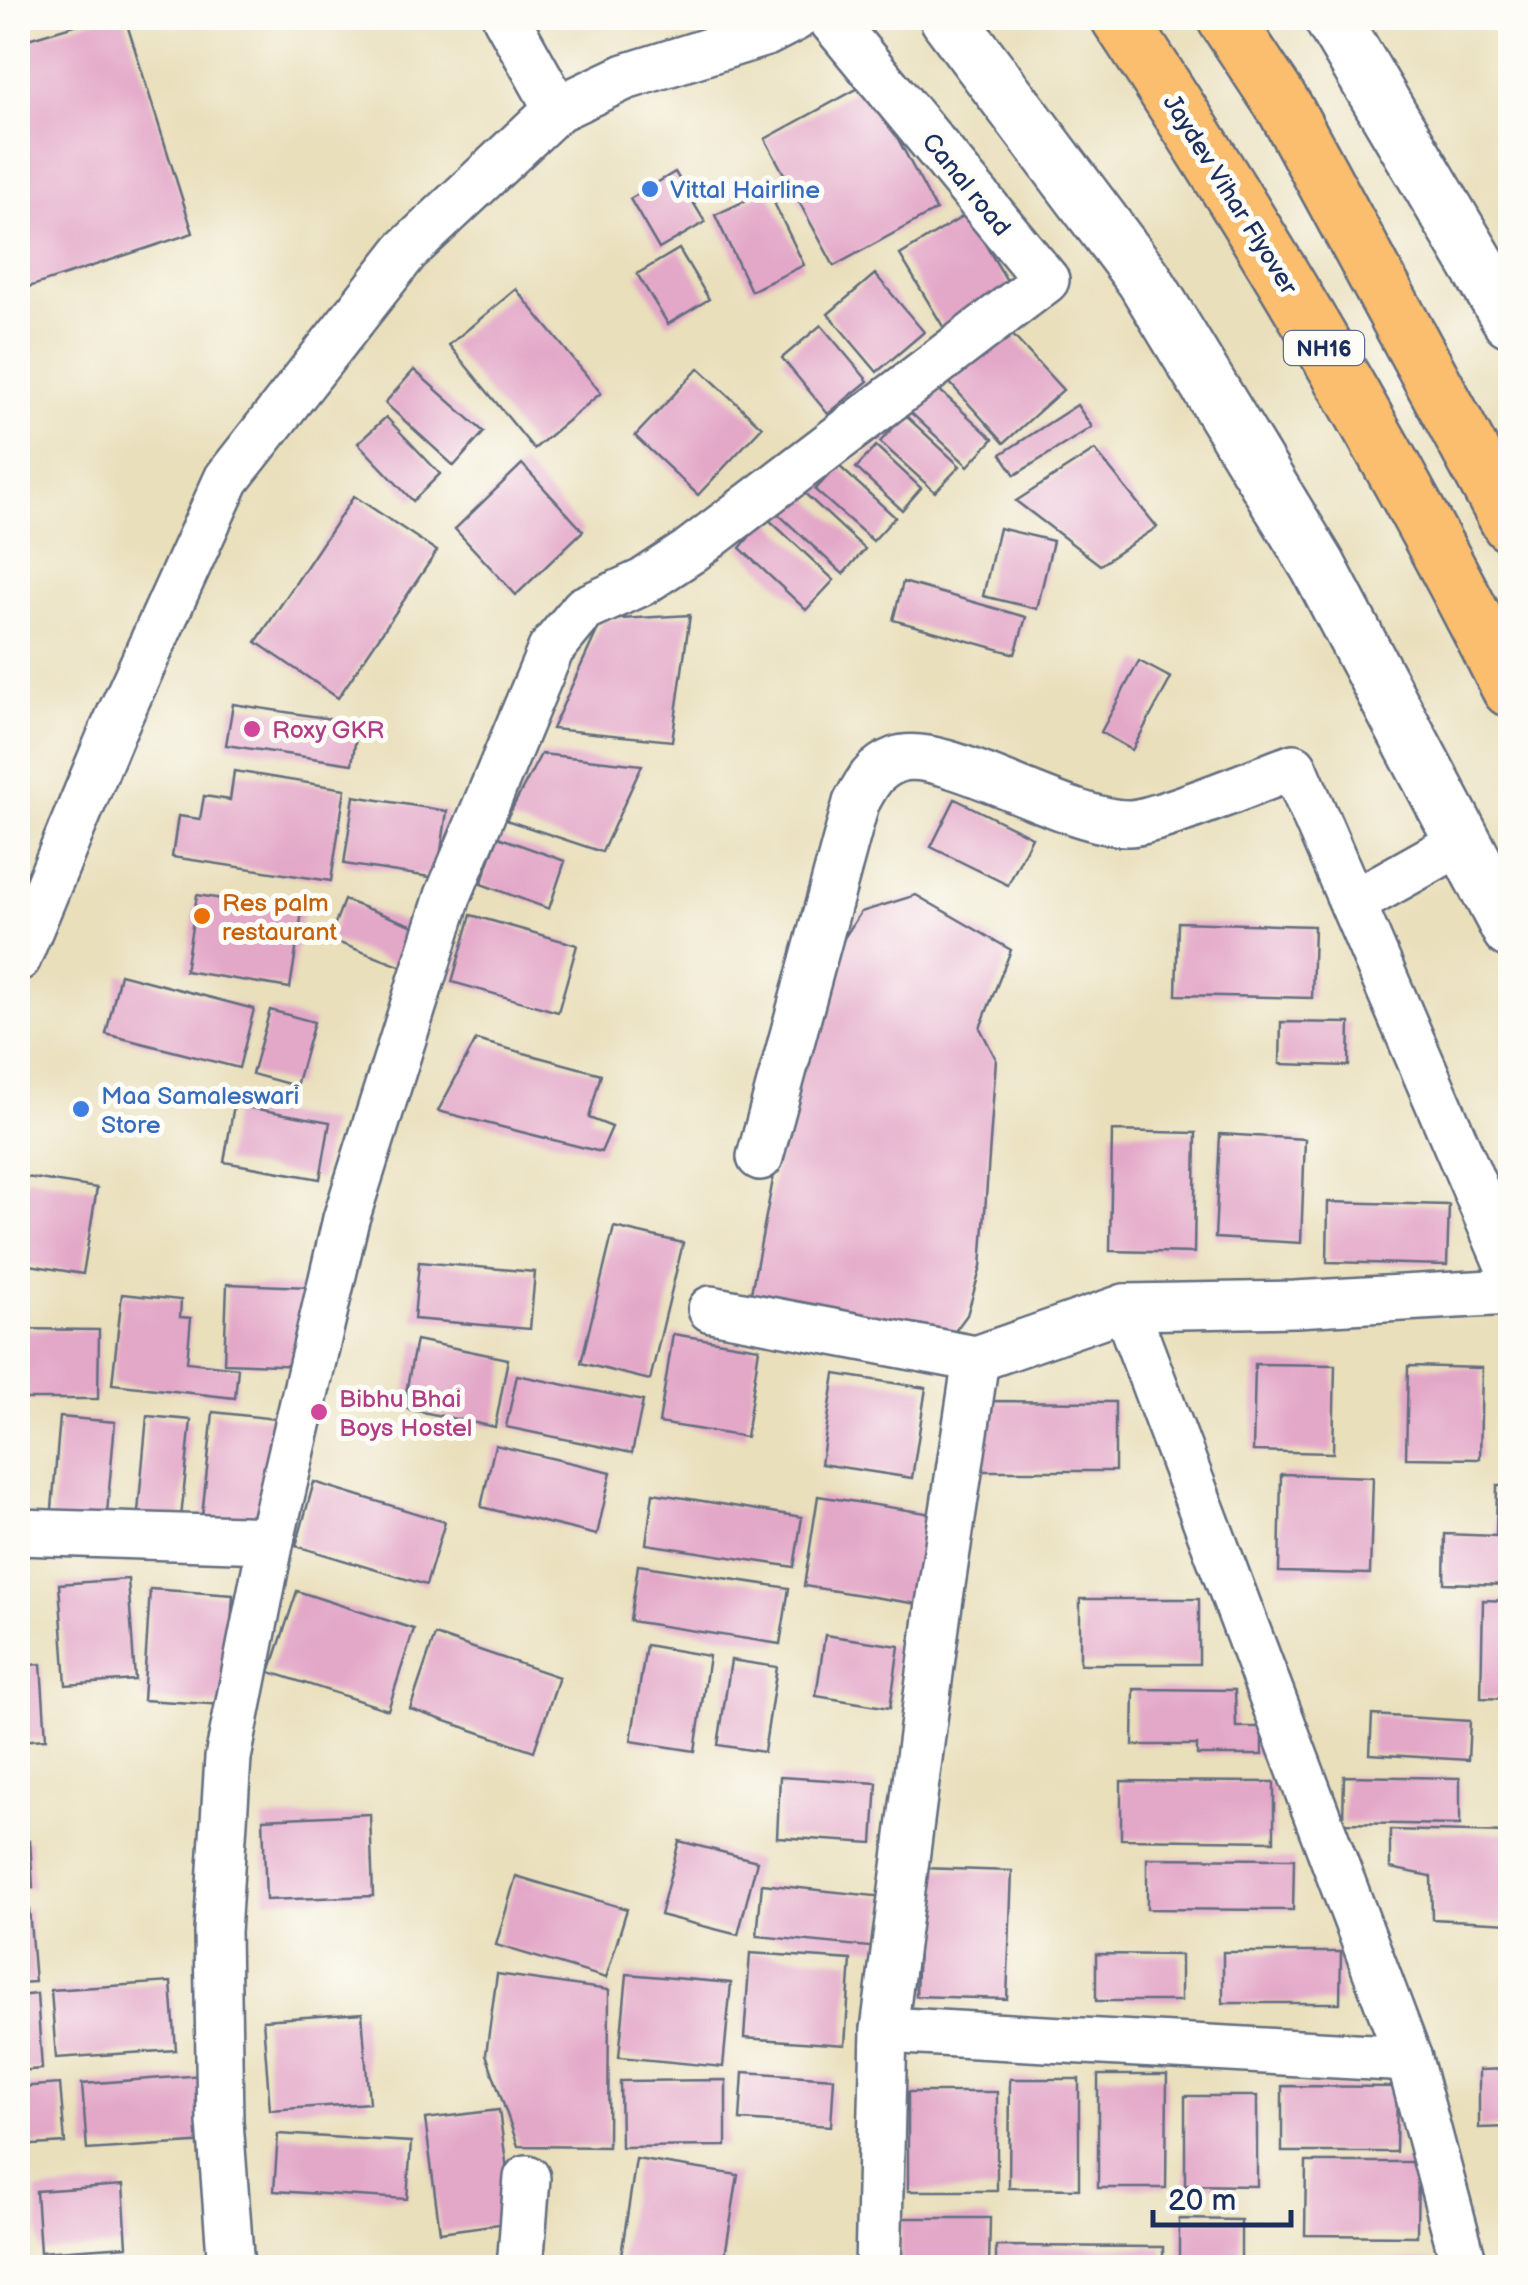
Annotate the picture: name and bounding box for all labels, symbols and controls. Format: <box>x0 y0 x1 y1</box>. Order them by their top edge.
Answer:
street label: Jaydev Vihar Flyover <box>1156 89 1304 301</box>
street label: Canal road <box>915 127 1017 243</box>
place label: Vittal Hairline <box>670 175 820 206</box>
marker: Vittal Hairline <box>639 178 661 200</box>
road number: NH16 <box>1284 331 1364 365</box>
place label: Roxy GKR <box>272 715 384 746</box>
marker: Roxy GKR <box>241 718 263 740</box>
place label: Res palm restaurant <box>222 888 338 948</box>
marker: Res palm restaurant <box>191 905 213 927</box>
place label: Maa Samaleswari Store <box>101 1081 299 1141</box>
marker: Maa Samaleswari Store <box>70 1098 92 1120</box>
place label: Bibhu Bhai Boys Hostel <box>339 1384 472 1444</box>
marker: Bibhu Bhai Boys Hostel <box>308 1401 330 1423</box>
scale bar <box>1153 2165 1290 2227</box>
text: 20 m <box>1168 2183 1236 2219</box>

